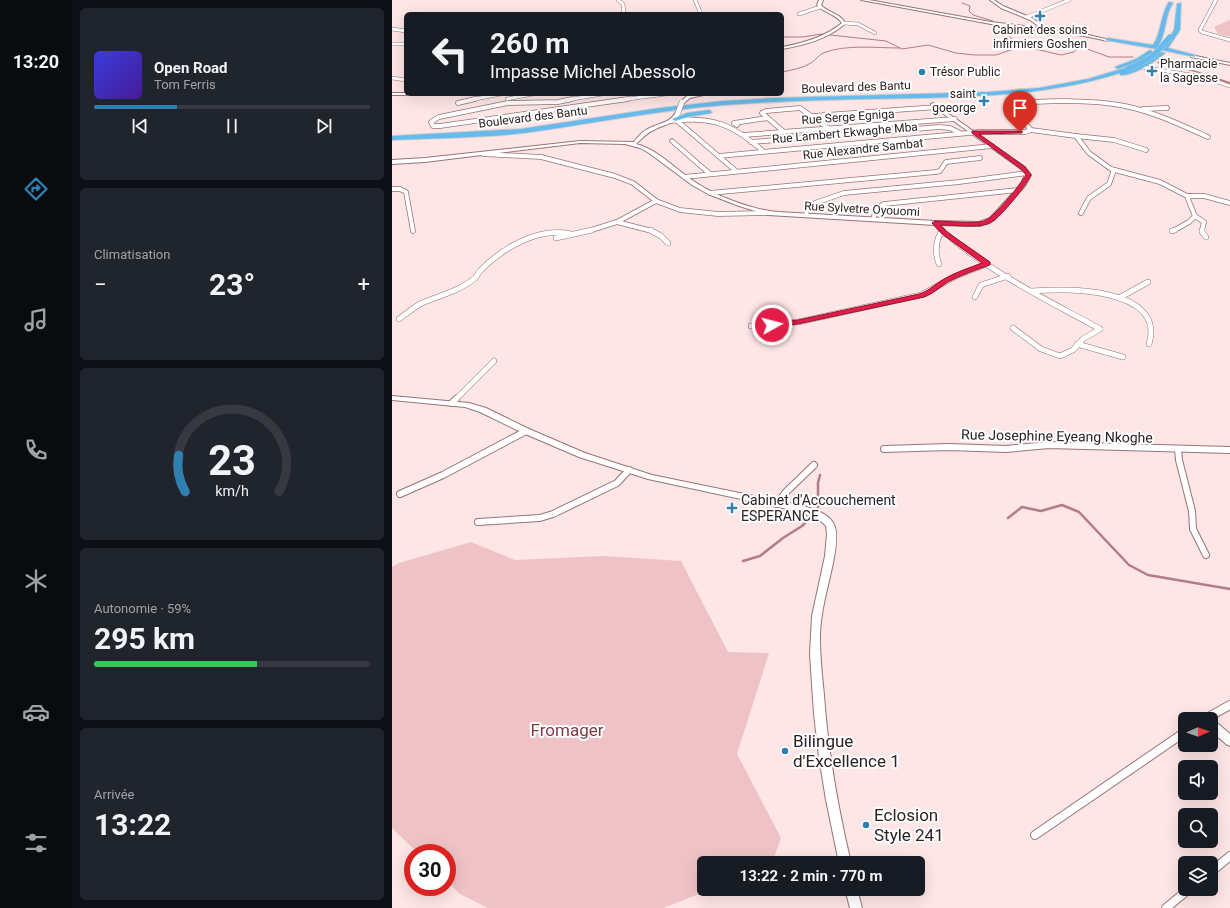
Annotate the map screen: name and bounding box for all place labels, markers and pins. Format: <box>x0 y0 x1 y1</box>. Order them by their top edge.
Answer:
marker: Cabinet des soins infirmiers Goshen <box>1034 10 1046 22</box>
place label: Cabinet des soins infirmiers Goshen <box>993 23 1087 51</box>
place label: Pharmacie la Sagesse <box>1160 57 1218 85</box>
place label: Trésor Public <box>930 65 1000 79</box>
marker: Pharmacie la Sagesse <box>1147 66 1157 76</box>
marker: Trésor Public <box>917 67 927 77</box>
place label: saint goeorge <box>932 87 976 115</box>
pin <box>1003 91 1037 132</box>
marker: saint goeorge <box>979 96 989 106</box>
place label: Cabinet d'Accouchement ESPERANCE <box>741 492 896 524</box>
marker: Cabinet d'Accouchement ESPERANCE <box>726 502 738 514</box>
place label: Bilingue d'Excellence 1 <box>793 731 900 771</box>
marker: Bilingue d'Excellence 1 <box>780 746 790 756</box>
place label: Eclosion Style 241 <box>874 805 944 845</box>
marker: Eclosion Style 241 <box>861 820 871 830</box>

